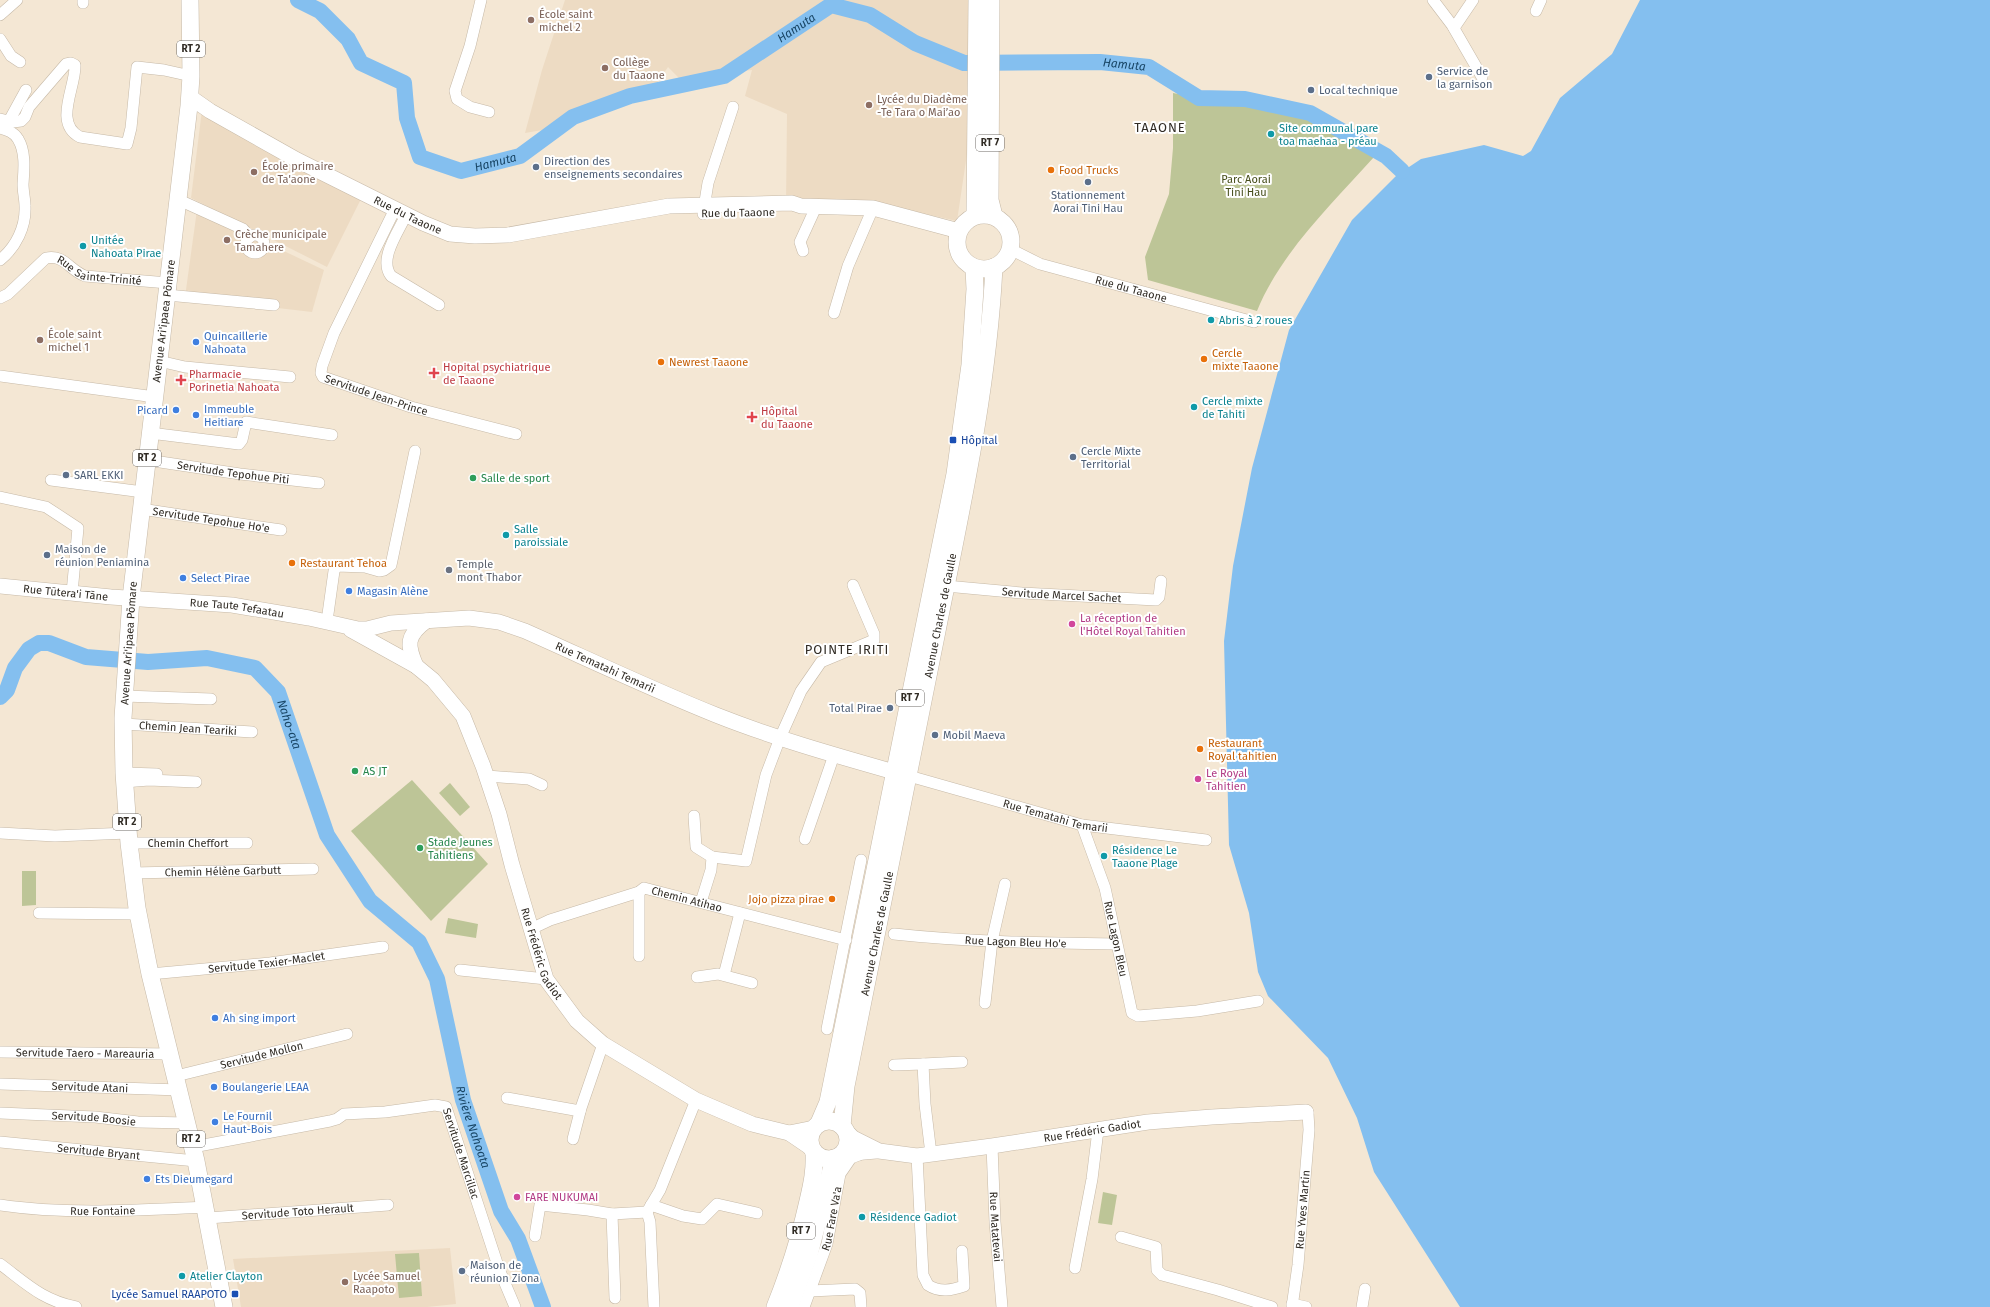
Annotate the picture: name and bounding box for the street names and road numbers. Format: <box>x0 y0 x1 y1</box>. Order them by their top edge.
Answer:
road number: RT 2 <box>177 41 205 57</box>
road number: RT 7 <box>976 135 1004 151</box>
street label: Rue du Taaone <box>372 193 444 236</box>
street label: Rue du Taaone <box>701 206 775 220</box>
street label: Rue Sainte-Trinité <box>55 252 142 287</box>
street label: Avenue Ari'ipaea Pōmare <box>150 259 178 383</box>
street label: Rue du Taaone <box>1094 273 1169 305</box>
street label: Servitude Jean-Prince <box>323 372 429 418</box>
road number: RT 2 <box>133 450 161 466</box>
street label: Servitude Tepohue Piti <box>176 458 290 486</box>
street label: Servitude Tepohue Ho'e <box>152 504 271 535</box>
street label: Avenue Charles de Gaulle <box>921 552 959 679</box>
street label: Avenue Ari'ipaea Pōmare <box>118 581 140 705</box>
street label: Rue Tūtera'i Tāne <box>23 582 109 603</box>
street label: Servitude Marcel Sachet <box>1001 585 1122 605</box>
street label: Rue Taute Tefaatau <box>189 596 285 620</box>
street label: Rue Tematahi Temarii <box>553 639 657 695</box>
road number: RT 7 <box>896 690 924 706</box>
street label: Chemin Jean Teariki <box>139 718 237 738</box>
street label: Rue Tematahi Temarii <box>1002 796 1109 835</box>
road number: RT 2 <box>113 814 141 830</box>
street label: Chemin Cheffort <box>148 837 228 850</box>
street label: Chemin Hélène Garbutt <box>165 863 281 879</box>
street label: Avenue Charles de Gaulle <box>858 870 896 997</box>
street label: Chemin Atihao <box>650 884 724 914</box>
street label: Rue Lagon Bleu <box>1101 900 1130 978</box>
street label: Rue Frédéric Gadiot <box>519 906 565 1002</box>
street label: Rue Lagon Bleu Ho'e <box>964 933 1067 950</box>
street label: Servitude Texier-Maclet <box>207 949 326 975</box>
street label: Servitude Mollon <box>219 1039 304 1071</box>
street label: Servitude Taero - Mareauria <box>16 1046 154 1060</box>
street label: Servitude Atani <box>52 1079 128 1095</box>
street label: Servitude Marcillac <box>440 1106 482 1201</box>
street label: Servitude Boosie <box>51 1109 137 1128</box>
street label: Rue Frédéric Gadiot <box>1043 1117 1142 1144</box>
road number: RT 2 <box>177 1131 205 1147</box>
street label: Servitude Bryant <box>56 1141 141 1162</box>
street label: Rue Yves Martin <box>1293 1170 1312 1250</box>
street label: Rue Fare Va'a <box>819 1185 844 1253</box>
street label: Rue Matatevai <box>987 1191 1005 1263</box>
street label: Servitude Toto Herault <box>241 1201 354 1222</box>
street label: Rue Fontaine <box>70 1204 136 1217</box>
road number: RT 7 <box>787 1223 815 1239</box>

